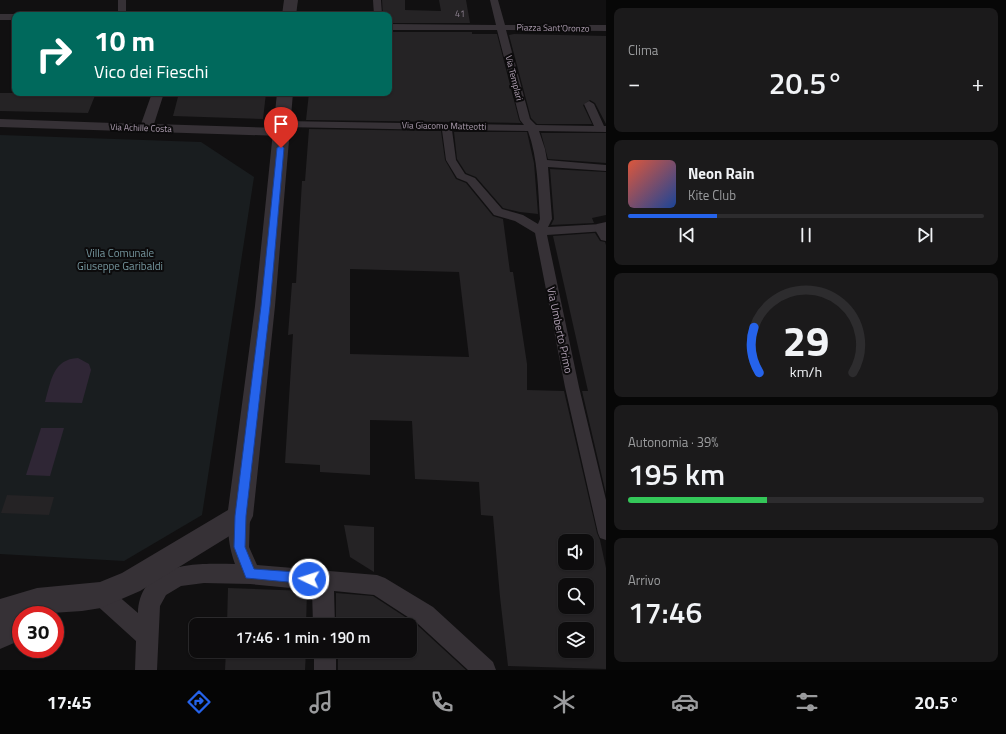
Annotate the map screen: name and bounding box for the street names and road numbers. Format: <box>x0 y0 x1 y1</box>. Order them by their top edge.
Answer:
street label: Piazza Sant'Oronzo <box>516 20 590 35</box>
street label: Via Templari <box>503 54 526 102</box>
street label: Via Giacomo Matteotti <box>402 118 486 133</box>
street label: Via Achille Costa <box>110 120 173 135</box>
street label: Via Umberto Primo <box>543 285 577 375</box>

